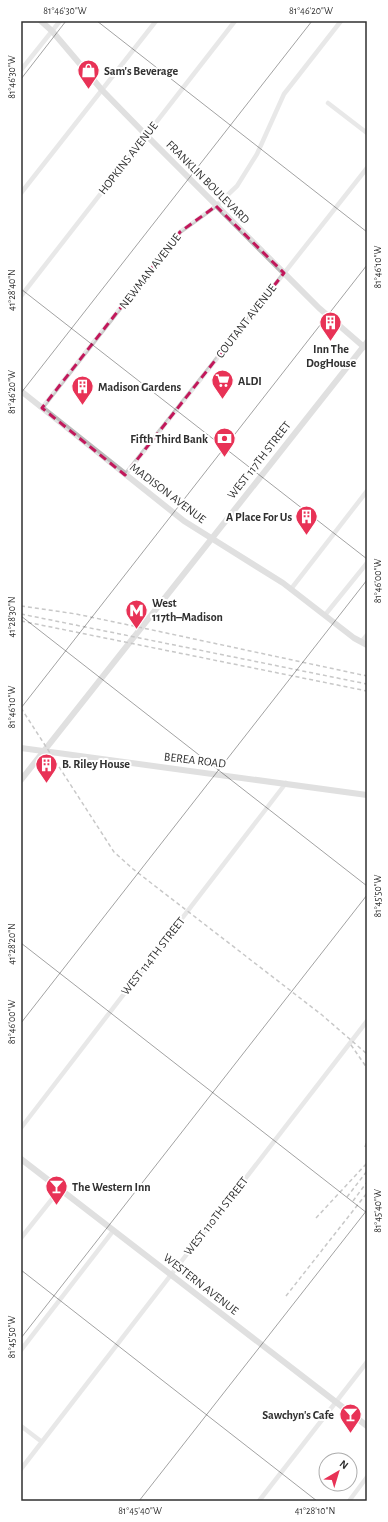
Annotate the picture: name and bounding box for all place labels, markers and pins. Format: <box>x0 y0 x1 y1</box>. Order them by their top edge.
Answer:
shop icon: Sam's Beverage <box>75 58 101 91</box>
place label: Sam's Beverage <box>104 65 179 77</box>
building icon: Inn The DogHouse <box>318 309 344 342</box>
place label: Inn The DogHouse <box>306 343 356 369</box>
supermarket icon: ALDI <box>209 368 235 401</box>
building icon: Madison Gardens <box>69 374 95 407</box>
place label: ALDI <box>238 375 262 387</box>
place label: Madison Gardens <box>98 381 182 393</box>
bank icon: Fifth Third Bank <box>211 426 237 459</box>
place label: Fifth Third Bank <box>130 433 208 445</box>
building icon: A Place For Us <box>294 504 320 537</box>
place label: A Place For Us <box>226 511 292 523</box>
metro station icon: West 117th–Madison <box>124 597 150 630</box>
place label: West 117th–Madison <box>152 597 223 623</box>
building icon: B. Riley House <box>33 751 59 784</box>
place label: B. Riley House <box>62 758 130 771</box>
bar icon: The Western Inn <box>44 1174 70 1207</box>
place label: The Western Inn <box>72 1181 151 1193</box>
bar icon: Sawchyn's Cafe <box>337 1402 363 1435</box>
place label: Sawchyn's Cafe <box>262 1409 334 1422</box>

